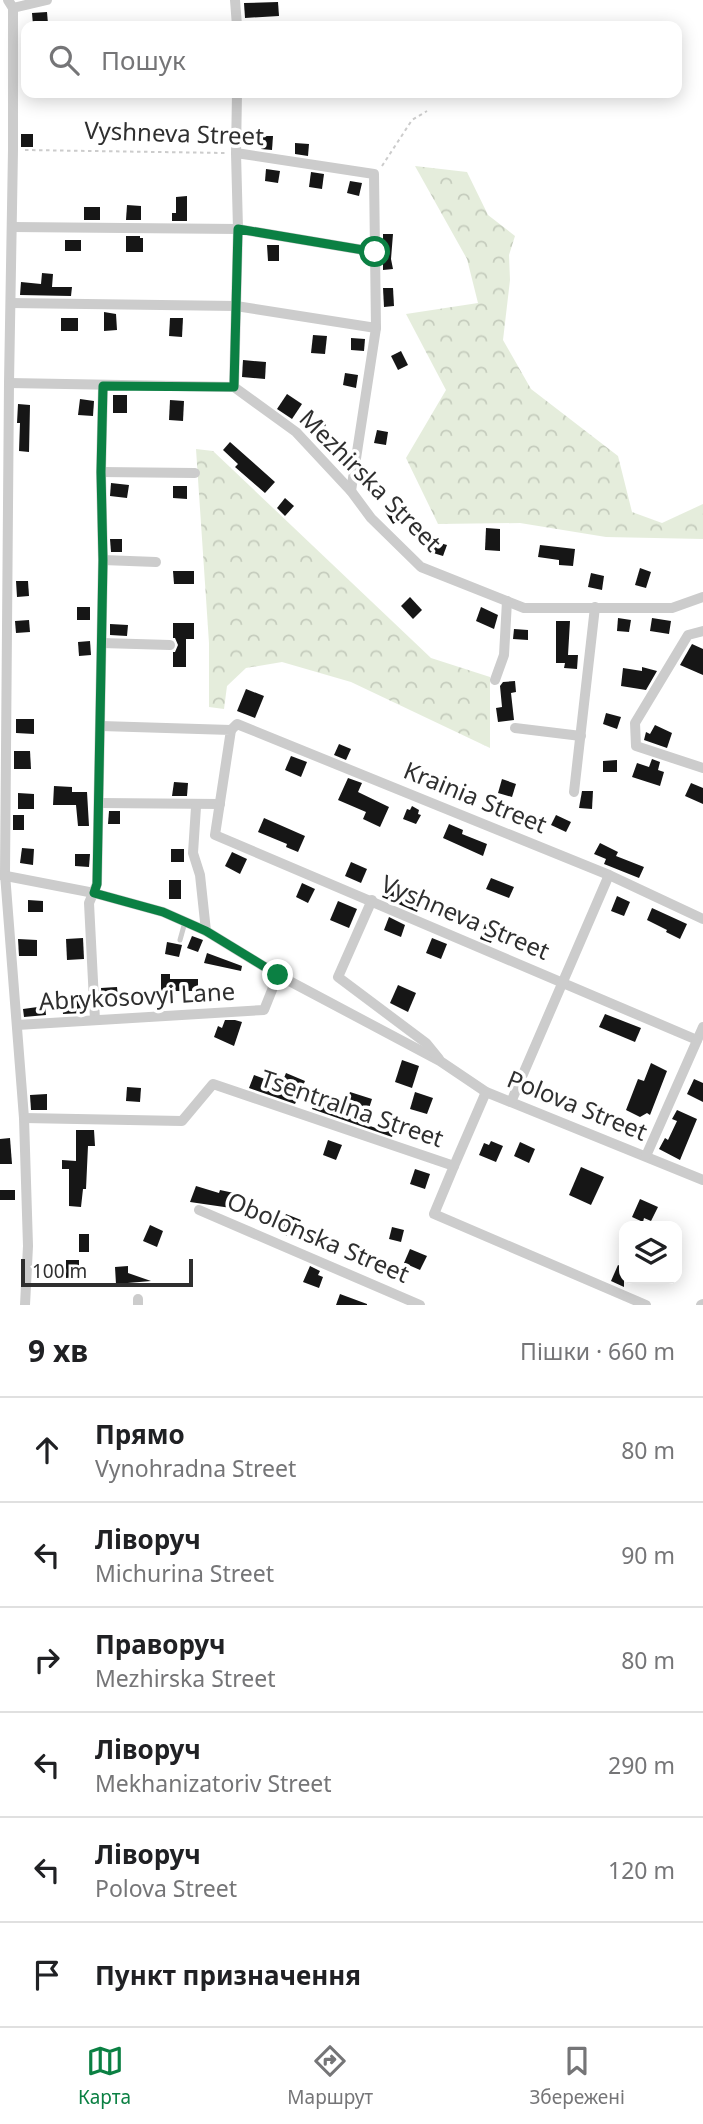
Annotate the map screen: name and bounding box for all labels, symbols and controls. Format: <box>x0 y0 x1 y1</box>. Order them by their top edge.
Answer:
search box <box>21 21 682 98</box>
icon: search <box>45 41 83 79</box>
text: Пошук <box>101 42 186 78</box>
street label: Vyshneva Street <box>84 113 265 152</box>
route start <box>359 236 390 267</box>
street label: Mezhirska Street <box>293 402 450 558</box>
street label: Krainia Street <box>399 753 552 840</box>
street label: Vyshneva Street <box>376 866 555 967</box>
route end <box>262 959 293 990</box>
street label: Abrykosovyi Lane <box>38 974 236 1017</box>
street label: Tsentralna Street <box>257 1061 448 1154</box>
street label: Polova Street <box>503 1062 653 1148</box>
street label: Obolonska Street <box>223 1183 415 1290</box>
map controls <box>619 1221 682 1284</box>
button: layers <box>619 1221 682 1284</box>
scale bar <box>21 1256 192 1288</box>
text: 100 m <box>32 1258 87 1284</box>
text: 9 хв <box>28 1330 88 1371</box>
text: Пішки · 660 m <box>520 1335 675 1367</box>
text: Прямо <box>95 1416 185 1452</box>
icon: ahead <box>28 1431 66 1469</box>
text: 80 m <box>621 1434 675 1466</box>
text: Vynohradna Street <box>95 1452 296 1484</box>
text: Ліворуч <box>95 1521 201 1557</box>
icon: left <box>28 1536 66 1574</box>
text: 90 m <box>621 1539 675 1571</box>
text: Michurina Street <box>95 1557 274 1589</box>
text: Праворуч <box>95 1626 226 1662</box>
icon: right <box>28 1641 66 1679</box>
text: 80 m <box>621 1644 675 1676</box>
text: Mezhirska Street <box>95 1662 275 1694</box>
text: Ліворуч <box>95 1731 201 1767</box>
icon: left <box>28 1746 66 1784</box>
text: 290 m <box>608 1749 675 1781</box>
text: Mekhanizatoriv Street <box>95 1767 332 1799</box>
text: Ліворуч <box>95 1836 201 1872</box>
icon: left <box>28 1851 66 1889</box>
text: 120 m <box>608 1854 675 1886</box>
text: Polova Street <box>95 1872 237 1904</box>
icon: arrive <box>28 1956 66 1994</box>
text: Пункт призначення <box>95 1957 361 1993</box>
tab: Карта <box>78 2042 131 2110</box>
tab: Маршрут <box>287 2042 373 2110</box>
tab: Збережені <box>529 2042 625 2110</box>

